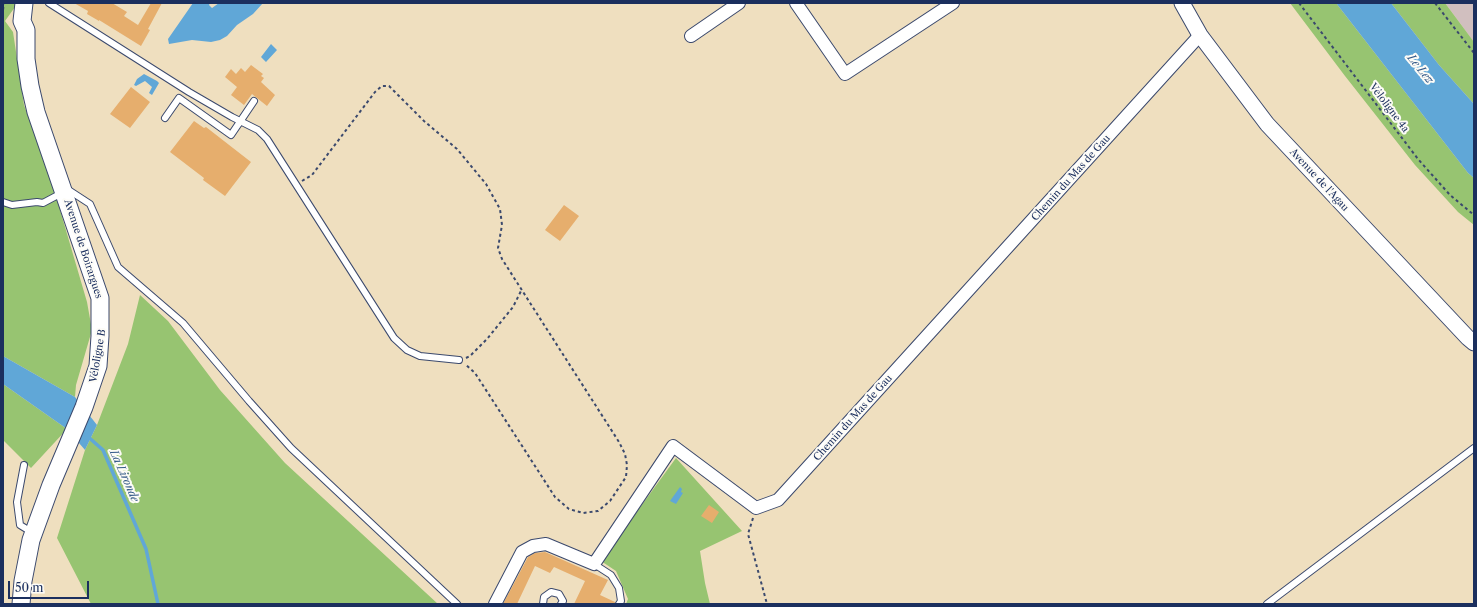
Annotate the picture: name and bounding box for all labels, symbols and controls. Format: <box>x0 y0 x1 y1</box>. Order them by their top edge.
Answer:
water label: Le Lez <box>1404 52 1436 86</box>
street label: Véloligne 4a <box>1367 81 1411 135</box>
street label: Chemin du Mas de Gau <box>1029 132 1113 224</box>
street label: Avenue de l'Agau <box>1287 146 1351 214</box>
street label: Avenue de Boirargues <box>61 198 105 300</box>
street label: Véloligne B <box>87 328 109 384</box>
street label: Chemin du Mas de Gau <box>811 372 895 464</box>
water label: La Lironde <box>107 448 141 504</box>
scale bar <box>10 573 91 599</box>
text: 50 m <box>15 580 44 595</box>

